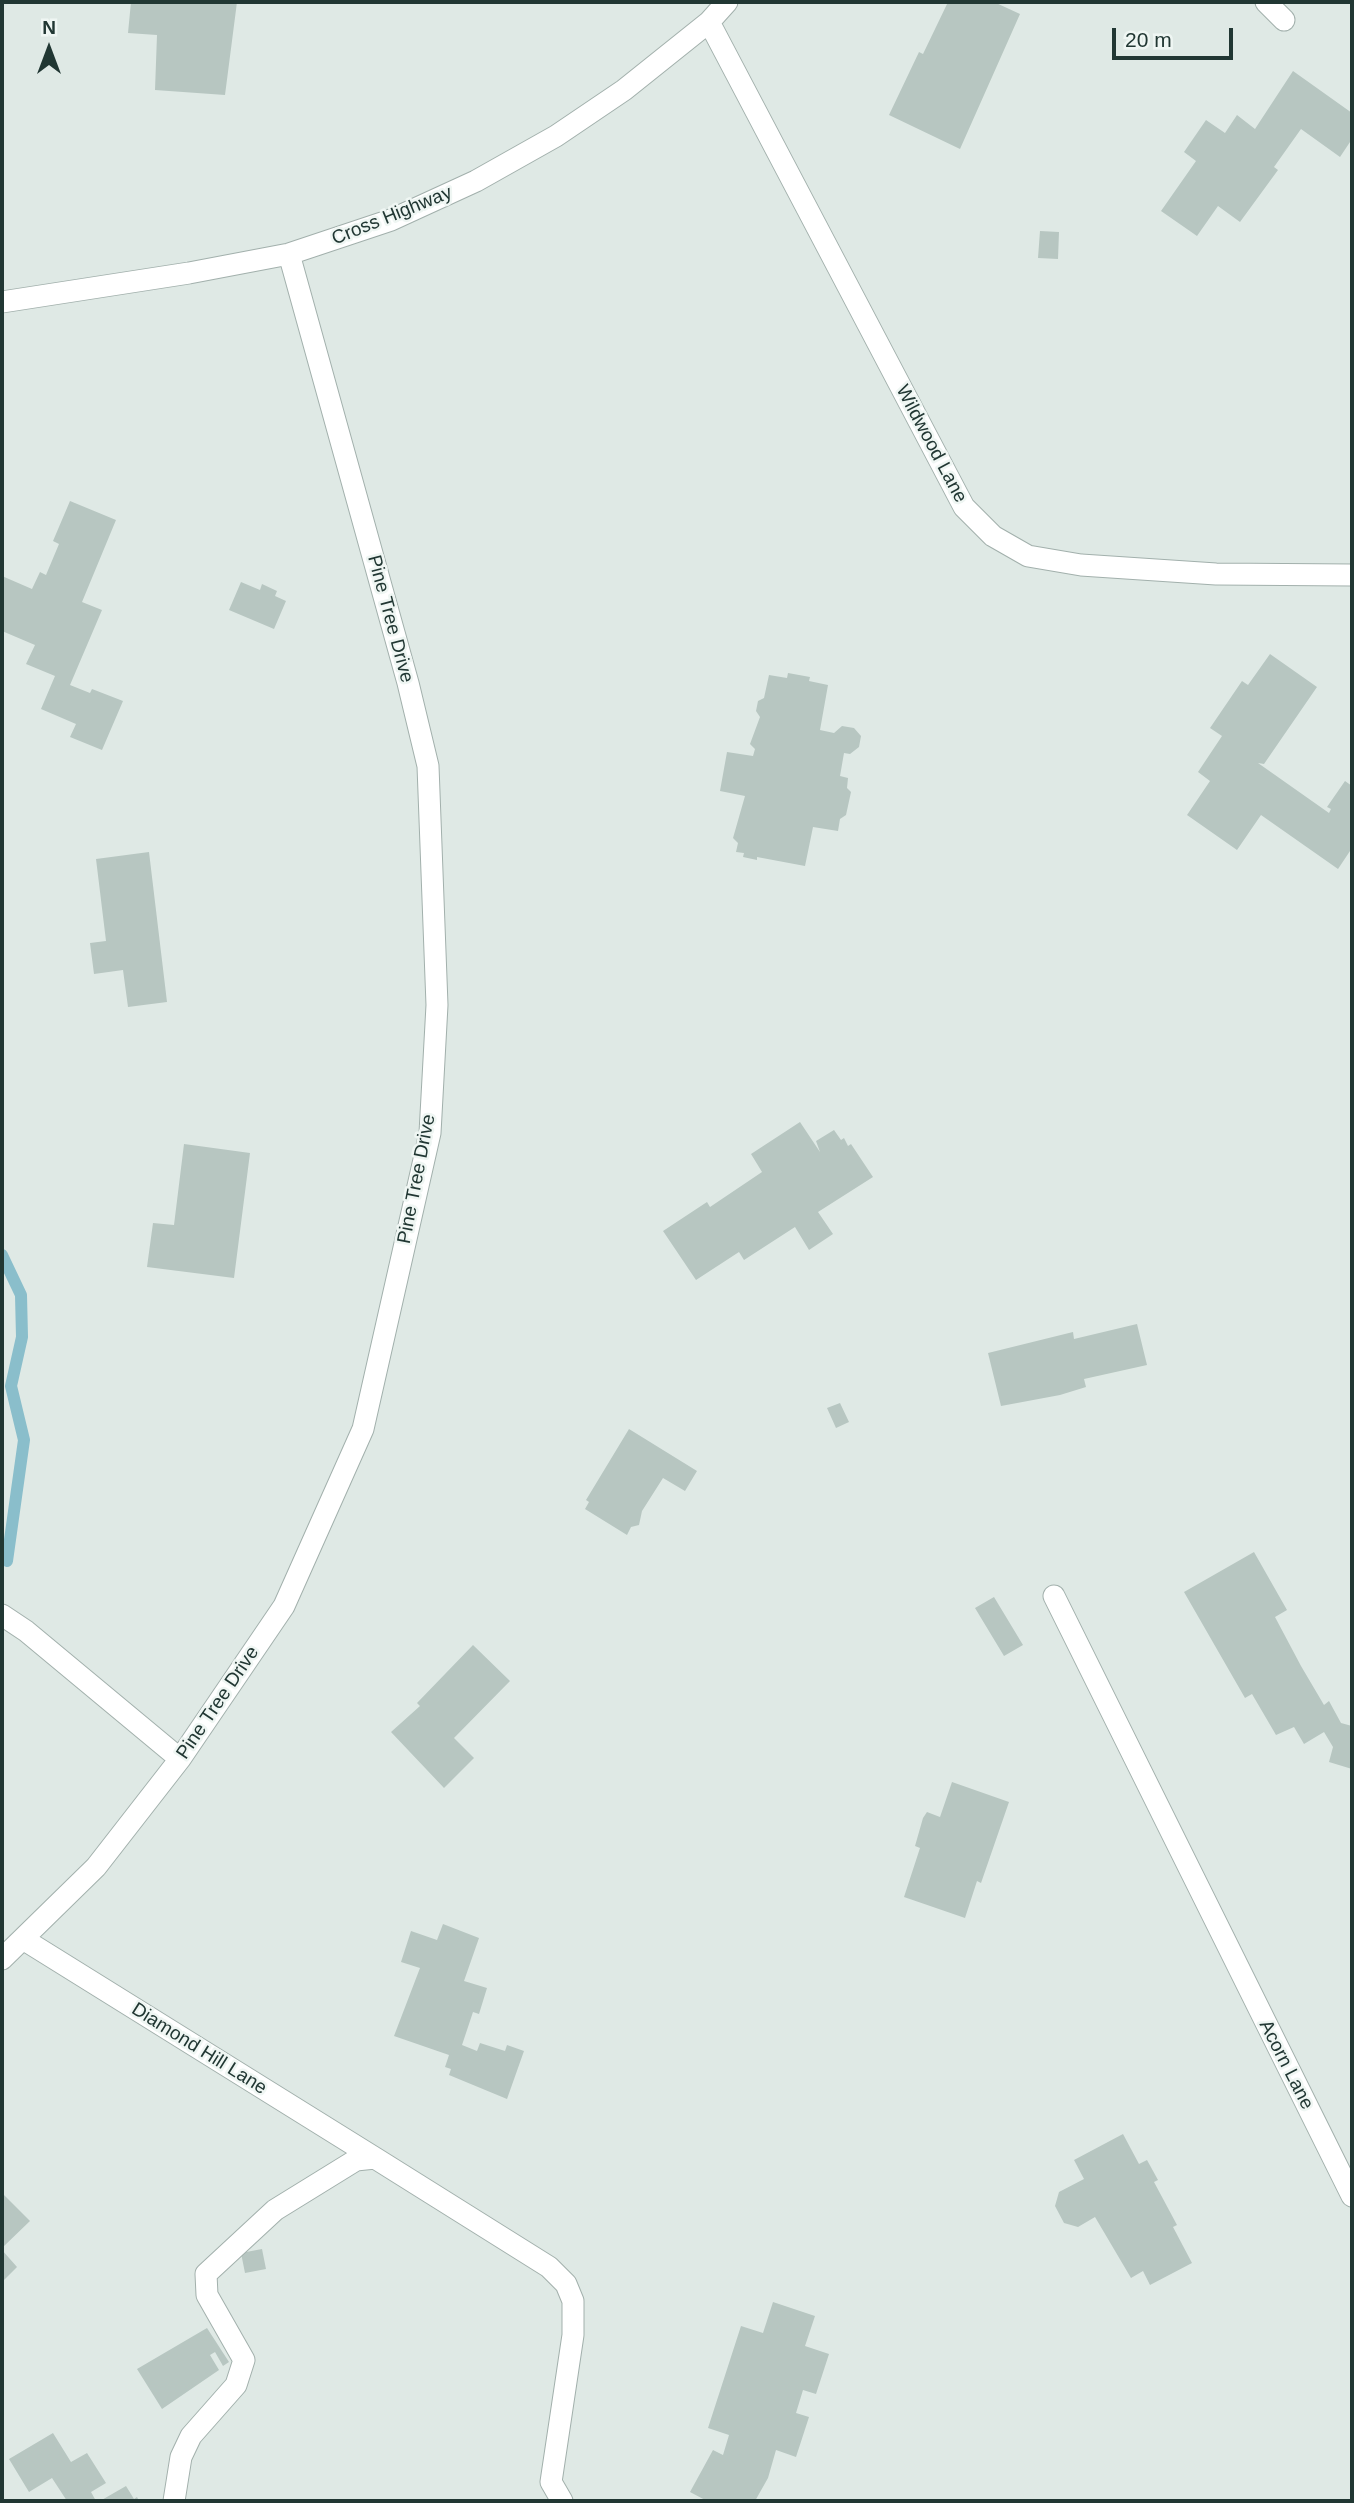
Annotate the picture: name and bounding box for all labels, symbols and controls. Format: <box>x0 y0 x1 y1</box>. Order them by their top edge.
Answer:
north arrow <box>14 14 84 84</box>
scale bar <box>1116 14 1237 58</box>
text: N <box>42 17 56 38</box>
text: 20 m <box>1125 28 1172 51</box>
street label: Cross Highway <box>329 182 455 250</box>
street label: Wildwood Lane <box>890 381 972 507</box>
street label: Pine Tree Drive <box>362 553 418 685</box>
street label: Pine Tree Drive <box>393 1112 441 1246</box>
street label: Pine Tree Drive <box>172 1642 264 1764</box>
street label: Diamond Hill Lane <box>127 1998 271 2100</box>
street label: Acorn Lane <box>1254 2017 1318 2113</box>

